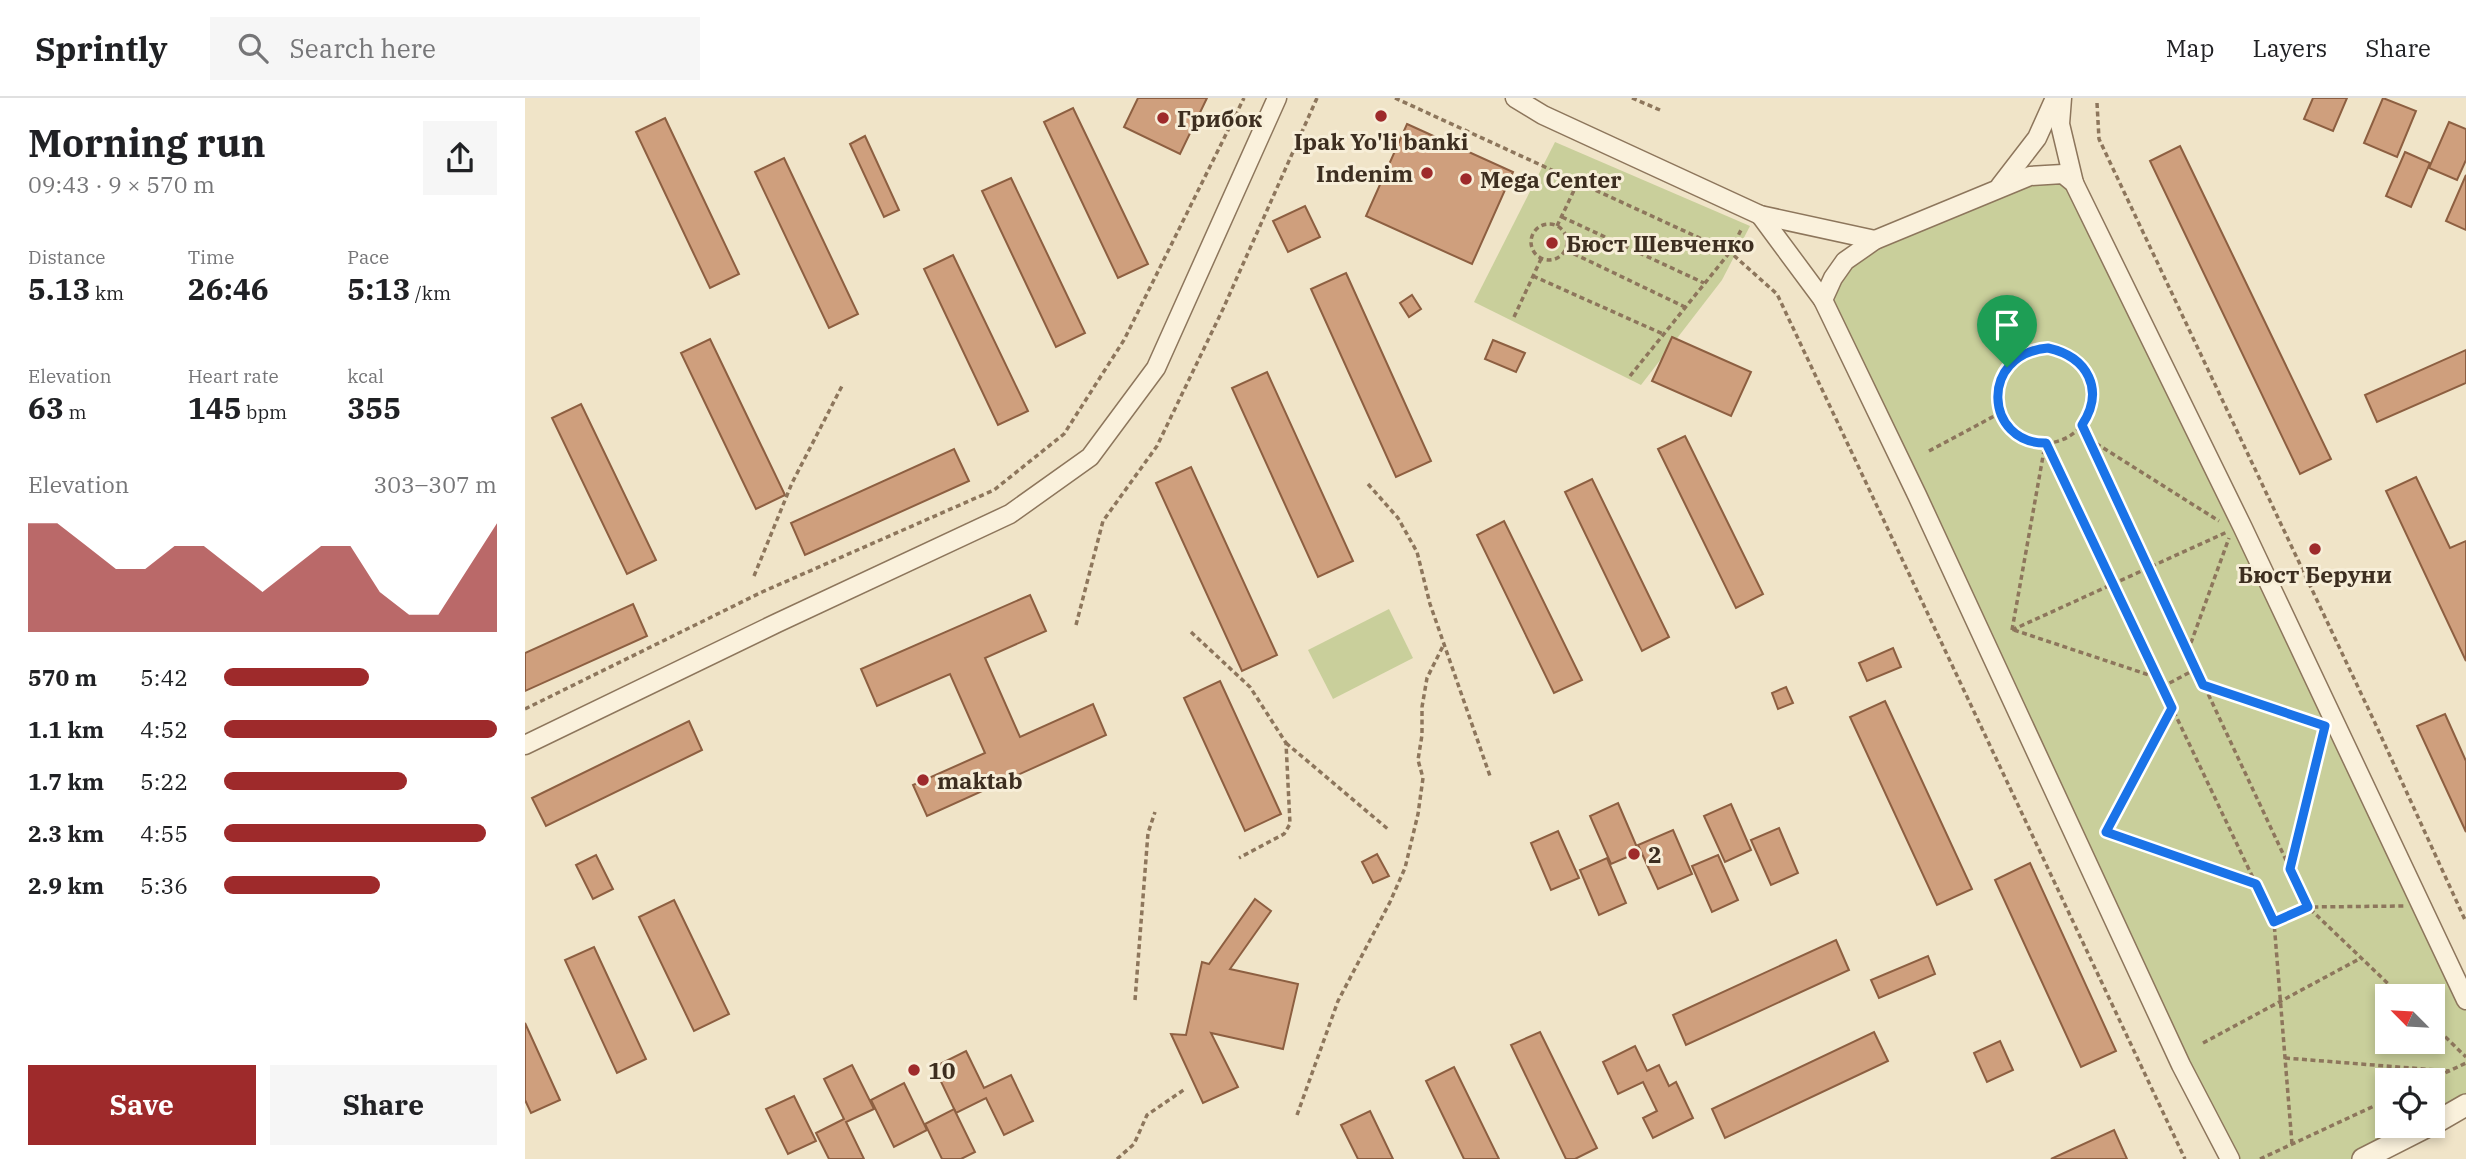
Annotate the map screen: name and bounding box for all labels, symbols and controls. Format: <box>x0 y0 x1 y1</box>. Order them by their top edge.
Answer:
search box <box>210 17 700 80</box>
text: Sprintly <box>35 27 168 70</box>
icon: search <box>234 29 272 67</box>
text: Search here <box>290 31 436 65</box>
text: Map <box>2166 32 2214 64</box>
text: Layers <box>2252 32 2327 64</box>
text: Share <box>2365 32 2431 64</box>
place label: Грибок <box>1177 103 1262 133</box>
marker: Ipak Yo'li banki <box>1373 108 1389 124</box>
marker: Грибок <box>1155 110 1171 126</box>
text: Morning run <box>28 118 266 167</box>
button: share <box>423 121 497 195</box>
place label: Ipak Yo'li banki <box>1294 126 1469 156</box>
place label: Indenim <box>1316 158 1413 188</box>
place label: Mega Center <box>1480 164 1622 194</box>
marker: Indenim <box>1419 165 1435 181</box>
text: 09:43 · 9 × 570 m <box>28 169 215 199</box>
marker: Mega Center <box>1458 171 1474 187</box>
place label: Бюст Шевченко <box>1566 228 1754 258</box>
marker: Бюст Шевченко <box>1544 235 1560 251</box>
text: Distance <box>28 245 106 269</box>
text: Time <box>188 245 234 269</box>
text: Pace <box>347 245 389 269</box>
text: 5.13 <box>28 269 90 308</box>
text: 26:46 <box>188 269 269 308</box>
text: 5:13 <box>347 269 410 308</box>
text: km <box>90 281 124 305</box>
text: /km <box>410 281 451 305</box>
pin <box>1977 295 2037 367</box>
icon: arrive <box>1988 306 2026 344</box>
text: Elevation <box>28 364 112 388</box>
text: Heart rate <box>188 364 279 388</box>
text: kcal <box>347 364 384 388</box>
text: 63 <box>28 388 64 427</box>
text: 145 <box>188 388 242 427</box>
text: 355 <box>347 388 401 427</box>
text: m <box>64 400 87 424</box>
text: bpm <box>242 400 287 424</box>
text: Elevation <box>28 469 129 499</box>
text: 303–307 m <box>373 469 497 499</box>
marker: Бюст Беруни <box>2307 541 2323 557</box>
place label: Бюст Беруни <box>2238 559 2392 589</box>
text: 570 m <box>28 662 97 692</box>
text: 5:42 <box>140 662 188 692</box>
text: 1.1 km <box>28 714 104 744</box>
text: 4:52 <box>140 714 188 744</box>
place label: maktab <box>937 765 1023 795</box>
text: 1.7 km <box>28 766 104 796</box>
text: 5:22 <box>140 766 188 796</box>
marker: maktab <box>915 772 931 788</box>
text: 2.3 km <box>28 818 104 848</box>
text: 4:55 <box>140 818 188 848</box>
place label: 2 <box>1648 839 1662 869</box>
marker: 2 <box>1626 846 1642 862</box>
text: 2.9 km <box>28 870 104 900</box>
text: 5:36 <box>140 870 188 900</box>
north arrow <box>2375 984 2445 1054</box>
map controls <box>2375 984 2445 1138</box>
place label: 10 <box>928 1055 956 1085</box>
marker: 10 <box>906 1062 922 1078</box>
button: Save <box>28 1065 256 1145</box>
button: Share <box>270 1065 497 1145</box>
button: locate <box>2375 1068 2445 1138</box>

